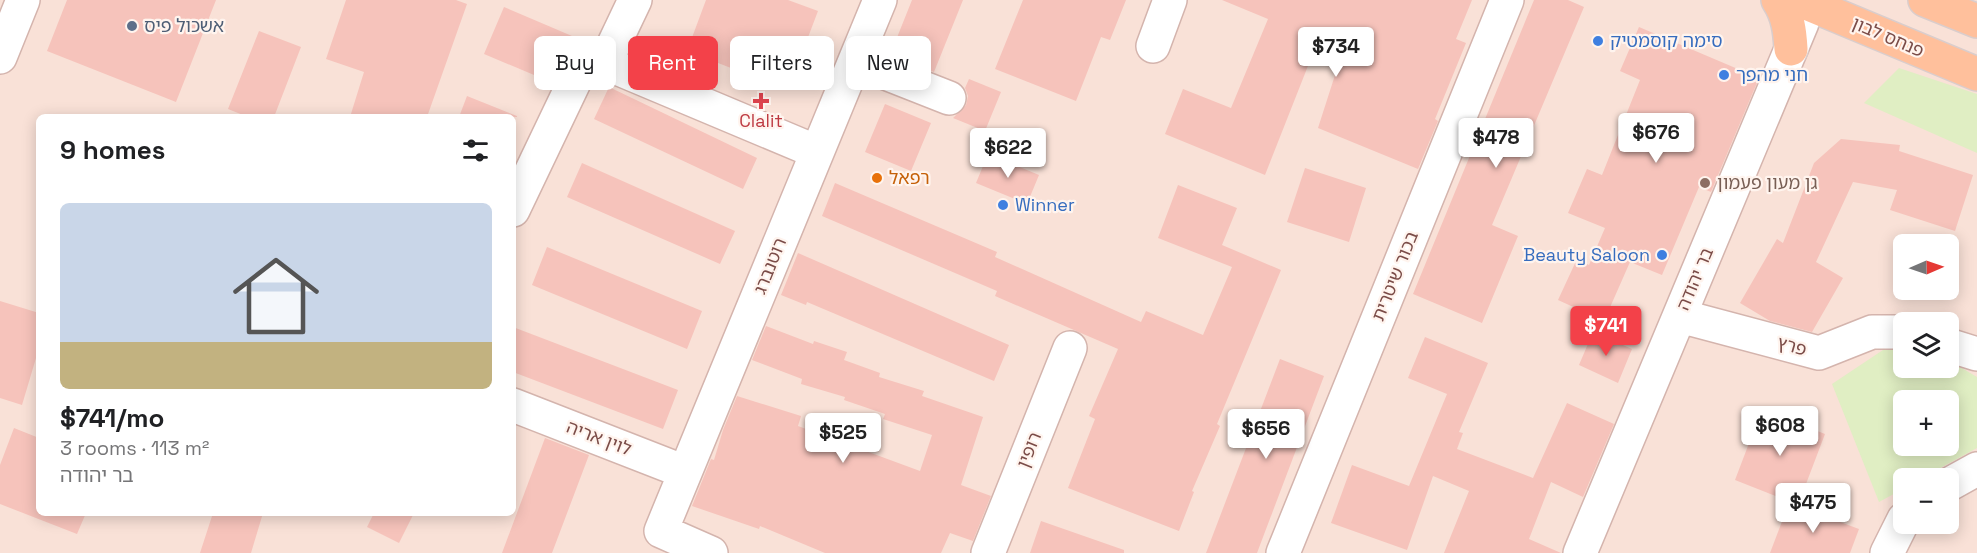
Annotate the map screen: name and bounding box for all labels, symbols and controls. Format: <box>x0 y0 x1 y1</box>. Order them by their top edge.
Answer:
street label: פנחס לבון <box>1849 11 1928 62</box>
place label: אשכול פיס <box>144 14 224 37</box>
marker: אשכול פיס <box>125 19 139 33</box>
pin: $734 <box>1300 27 1372 78</box>
place label: סימה קוסמטיק <box>1610 29 1723 52</box>
text: $734 <box>1312 33 1360 59</box>
marker: סימה קוסמטיק <box>1591 34 1605 48</box>
chip: Buy <box>534 36 616 90</box>
chip: Rent <box>628 36 718 90</box>
chip: Filters <box>730 36 834 90</box>
chip: New <box>846 36 931 90</box>
place label: חני מהפך <box>1736 63 1808 86</box>
marker: חני מהפך <box>1717 68 1731 82</box>
marker: Clalit <box>754 94 768 108</box>
place label: Clalit <box>739 109 783 132</box>
pin: $676 <box>1620 113 1692 164</box>
pin: $478 <box>1460 118 1532 169</box>
text: $676 <box>1632 119 1680 145</box>
text: $478 <box>1472 124 1520 150</box>
pin: $622 <box>972 128 1044 179</box>
text: 9 homes <box>60 133 165 167</box>
icon: filters <box>459 134 492 167</box>
text: $622 <box>984 134 1032 160</box>
place label: רפאל <box>889 166 930 189</box>
marker: רפאל <box>870 171 884 185</box>
place label: גן מעון פעמון <box>1717 171 1818 194</box>
marker: גן מעון פעמון <box>1698 176 1712 190</box>
place label: Winner <box>1015 193 1075 216</box>
marker: Winner <box>996 198 1010 212</box>
street label: בכור שיטרית <box>1366 227 1423 324</box>
street label: רוטנברג <box>748 234 791 297</box>
north arrow <box>1893 234 1959 300</box>
map controls <box>1893 234 1959 534</box>
icon: home <box>222 242 330 350</box>
place label: Beauty Saloon <box>1523 243 1650 266</box>
street label: בר יהודה <box>1671 244 1718 314</box>
marker: Beauty Saloon <box>1655 248 1669 262</box>
pin: $741 <box>1570 306 1642 357</box>
text: $741 <box>1584 312 1628 338</box>
button: layers <box>1893 312 1959 378</box>
street label: פרץ <box>1775 330 1810 361</box>
button: + <box>1893 390 1959 456</box>
text: $741/mo <box>60 401 164 435</box>
pin: $608 <box>1744 406 1816 457</box>
pin: $656 <box>1230 409 1302 460</box>
text: $608 <box>1755 412 1805 438</box>
pin: $525 <box>807 413 879 464</box>
street label: לוין אריה <box>563 415 635 460</box>
text: $656 <box>1242 415 1290 441</box>
text: $525 <box>819 419 867 445</box>
street label: רופין <box>1011 429 1046 471</box>
text: 3 rooms · 113 m² <box>60 435 209 461</box>
text: בר יהודה <box>60 462 134 488</box>
button: − <box>1893 468 1959 534</box>
pin: $475 <box>1777 483 1849 534</box>
text: $475 <box>1789 489 1837 515</box>

